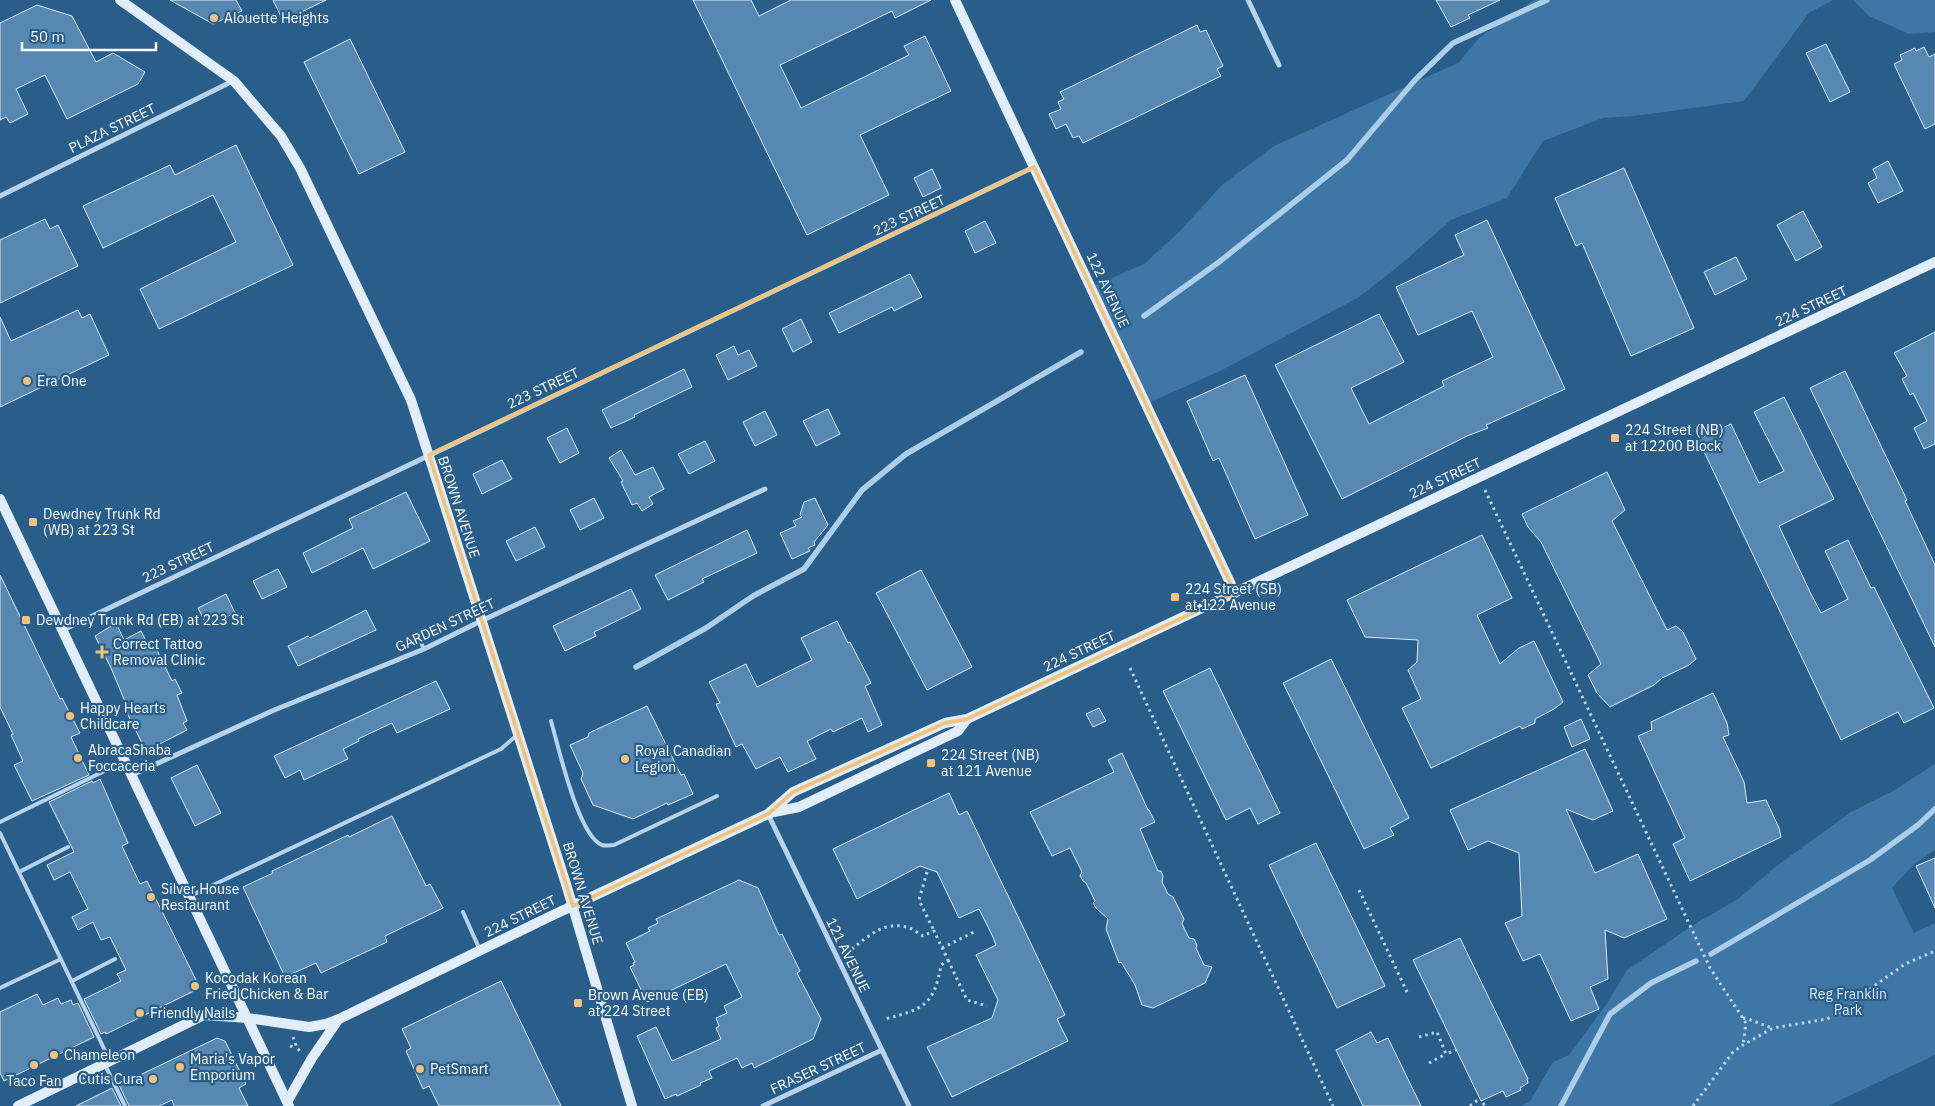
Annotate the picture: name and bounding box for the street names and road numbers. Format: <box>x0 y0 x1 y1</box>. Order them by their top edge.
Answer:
street label: PLAZA STREET <box>66 99 158 157</box>
street label: 223 STREET <box>870 190 948 240</box>
street label: 122 AVENUE <box>1083 249 1133 331</box>
street label: 224 STREET <box>1772 281 1850 331</box>
street label: 223 STREET <box>504 363 582 413</box>
street label: 224 STREET <box>1406 453 1484 503</box>
street label: BROWN AVENUE <box>434 454 484 560</box>
street label: 223 STREET <box>139 537 217 587</box>
street label: GARDEN STREET <box>392 594 498 656</box>
street label: 224 STREET <box>1040 626 1118 676</box>
street label: BROWN AVENUE <box>559 840 607 946</box>
street label: 224 STREET <box>481 891 559 941</box>
street label: 121 AVENUE <box>822 915 874 995</box>
street label: FRASER STREET <box>767 1038 869 1098</box>

